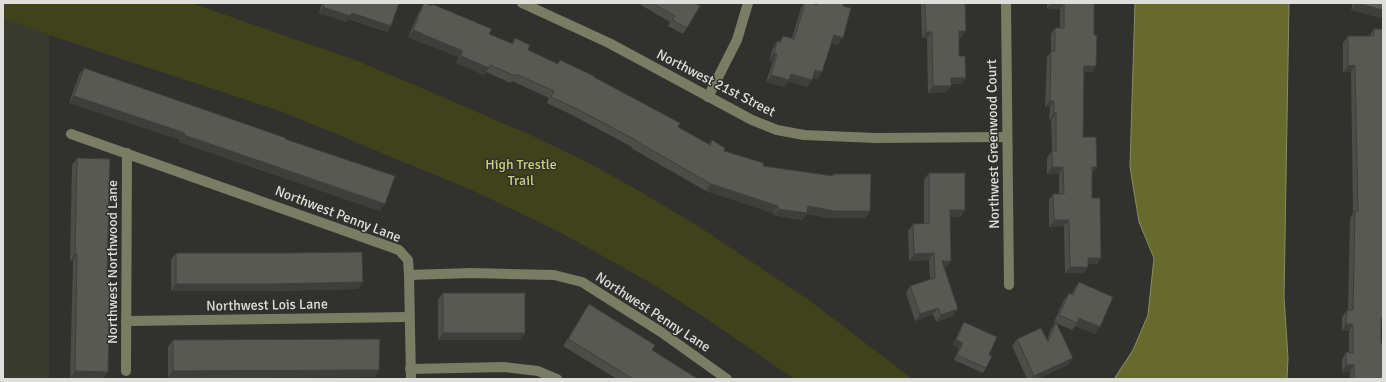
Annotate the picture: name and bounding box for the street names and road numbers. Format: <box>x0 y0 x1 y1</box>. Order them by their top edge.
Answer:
street label: Northwest 21st Street <box>654 46 778 120</box>
street label: Northwest Greenwood Court <box>983 59 1003 229</box>
street label: Northwest Northwood Lane <box>104 180 121 344</box>
street label: Northwest Penny Lane <box>273 182 403 246</box>
street label: Northwest Penny Lane <box>592 268 714 356</box>
street label: Northwest Lois Lane <box>206 295 328 315</box>

